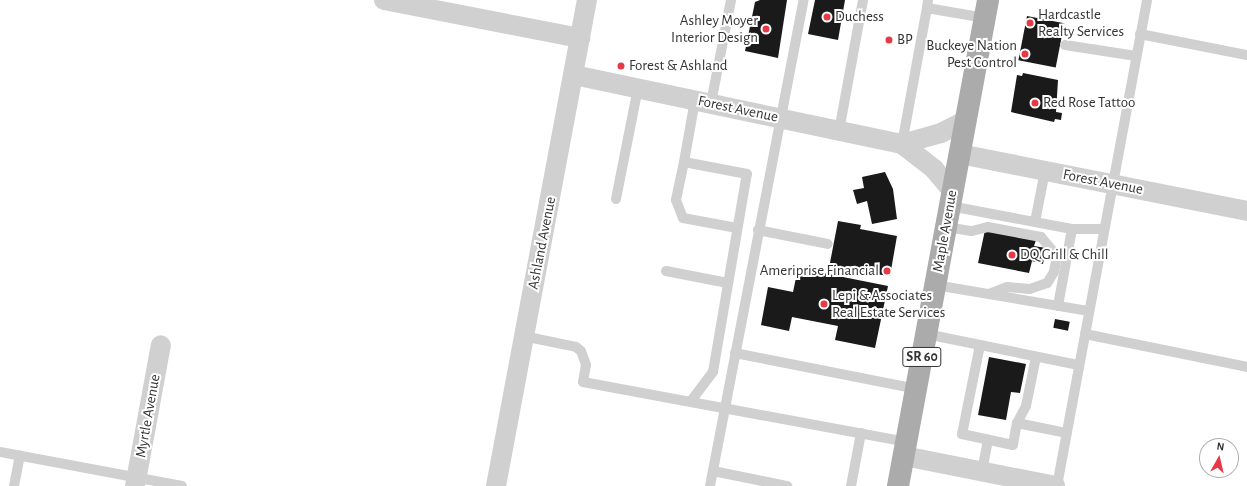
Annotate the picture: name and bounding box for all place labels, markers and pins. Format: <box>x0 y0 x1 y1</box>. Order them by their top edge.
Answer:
place label: Hardcastle Realty Services <box>1038 5 1124 40</box>
place label: Duchess <box>835 8 884 26</box>
place label: Ashley Moyer Interior Design <box>671 11 758 46</box>
marker: Duchess <box>822 12 832 22</box>
marker: Hardcastle Realty Services <box>1025 18 1035 28</box>
marker: Ashley Moyer Interior Design <box>761 24 771 34</box>
place label: BP <box>897 31 913 49</box>
marker: BP <box>884 35 894 45</box>
place label: Buckeye Nation Pest Control <box>926 36 1017 71</box>
marker: Buckeye Nation Pest Control <box>1020 49 1030 59</box>
place label: Forest & Ashland <box>629 57 728 75</box>
marker: Forest & Ashland <box>616 61 626 71</box>
place label: Red Rose Tattoo <box>1043 94 1135 112</box>
marker: Red Rose Tattoo <box>1030 98 1040 108</box>
place label: DQ Grill & Chill <box>1020 246 1108 264</box>
marker: DQ Grill & Chill <box>1007 250 1017 260</box>
place label: Ameriprise Financial <box>760 262 879 280</box>
marker: Ameriprise Financial <box>882 266 892 276</box>
place label: Lepi & Associates Real Estate Services <box>832 286 945 321</box>
marker: Lepi & Associates Real Estate Services <box>819 299 829 309</box>

